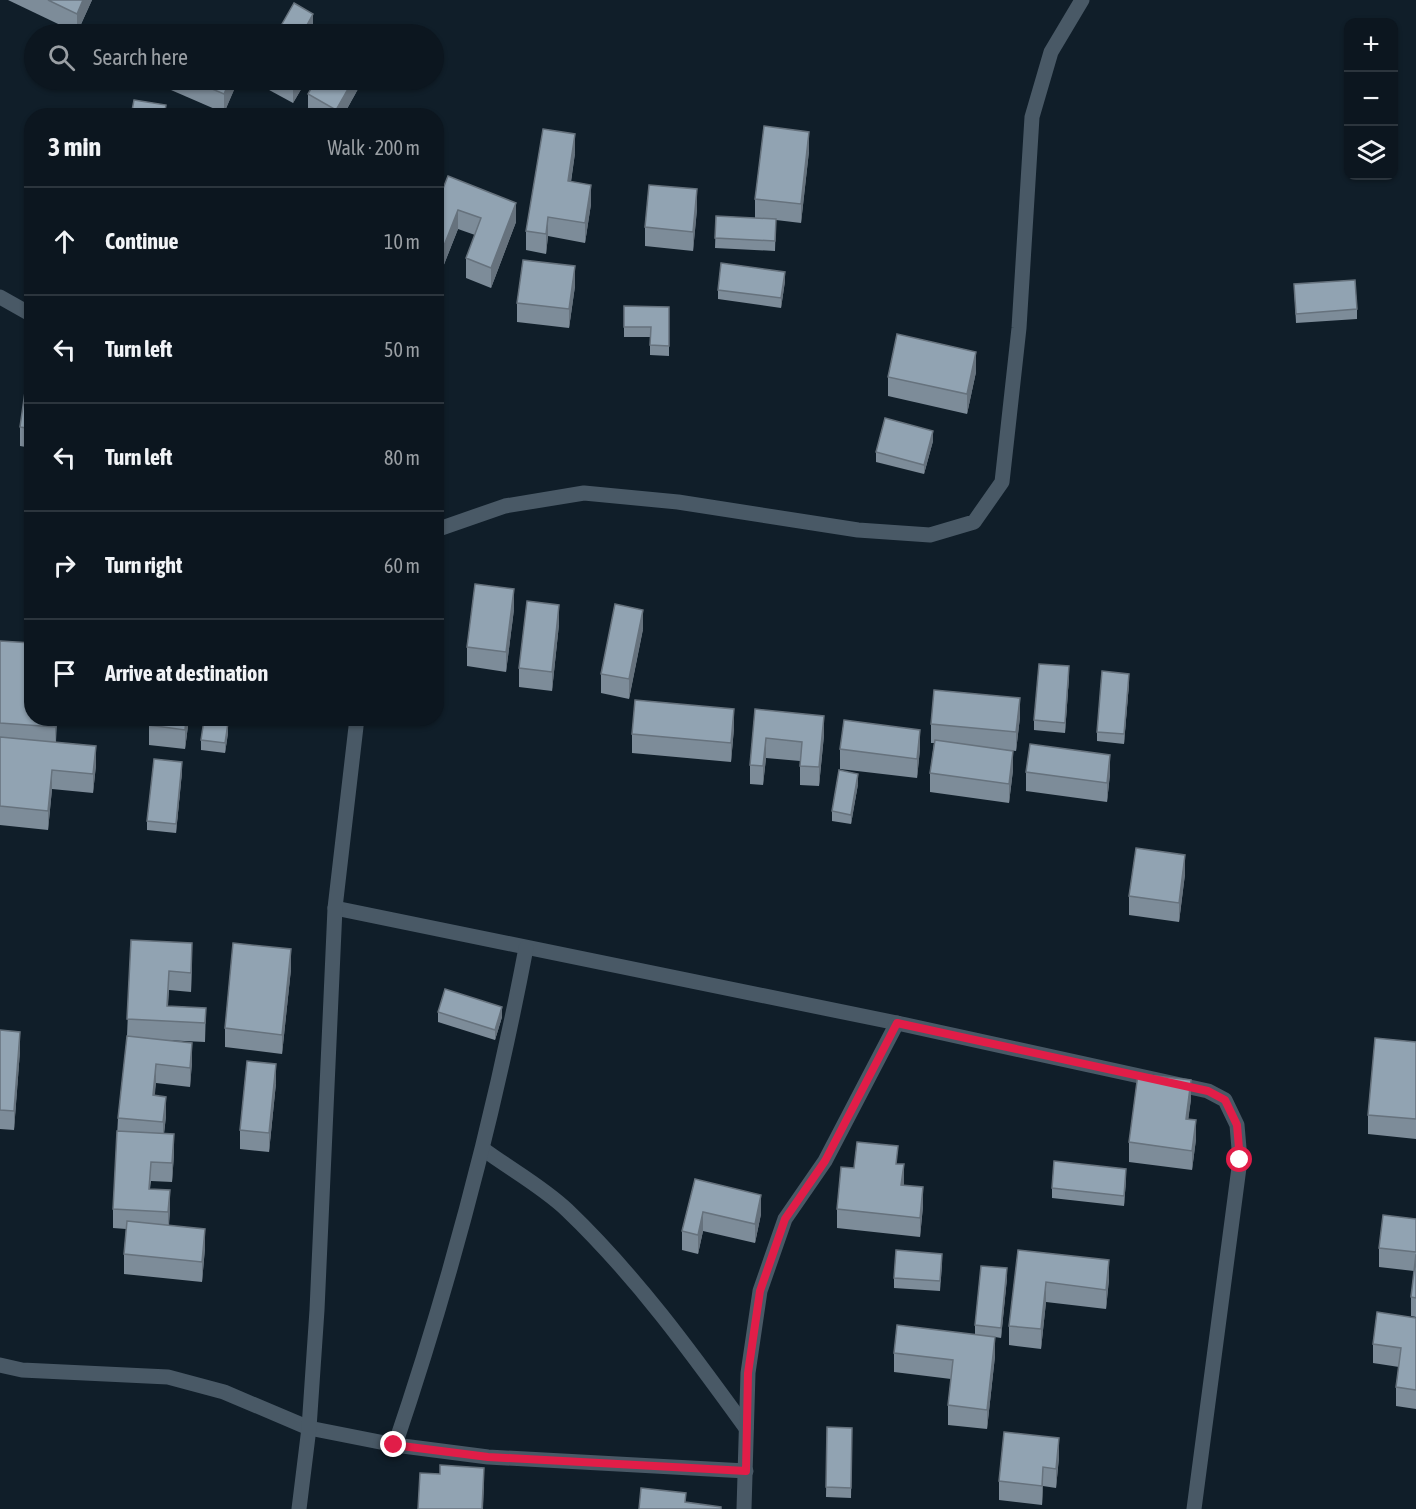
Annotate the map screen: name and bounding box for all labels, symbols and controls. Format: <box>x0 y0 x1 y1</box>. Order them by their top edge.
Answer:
map controls <box>1344 18 1398 180</box>
button: + <box>1344 18 1398 72</box>
search box <box>24 24 444 90</box>
icon: search <box>45 41 78 74</box>
text: Search here <box>93 44 188 70</box>
button: − <box>1344 72 1398 126</box>
button: layers <box>1344 126 1398 180</box>
text: 3 min <box>48 132 101 162</box>
text: Walk · 200 m <box>328 136 420 159</box>
icon: ahead <box>48 225 81 258</box>
text: Continue <box>105 228 179 254</box>
text: 10 m <box>384 230 420 253</box>
icon: left <box>48 333 81 366</box>
text: Turn left <box>105 336 172 362</box>
text: 50 m <box>384 338 420 361</box>
icon: left <box>48 441 81 474</box>
text: Turn left <box>105 444 172 470</box>
text: 80 m <box>384 446 420 469</box>
icon: right <box>48 549 81 582</box>
text: Turn right <box>105 552 182 578</box>
text: 60 m <box>384 554 420 577</box>
icon: arrive <box>48 657 81 690</box>
text: Arrive at destination <box>105 660 268 686</box>
route start <box>1226 1146 1252 1172</box>
route end <box>380 1431 406 1457</box>

